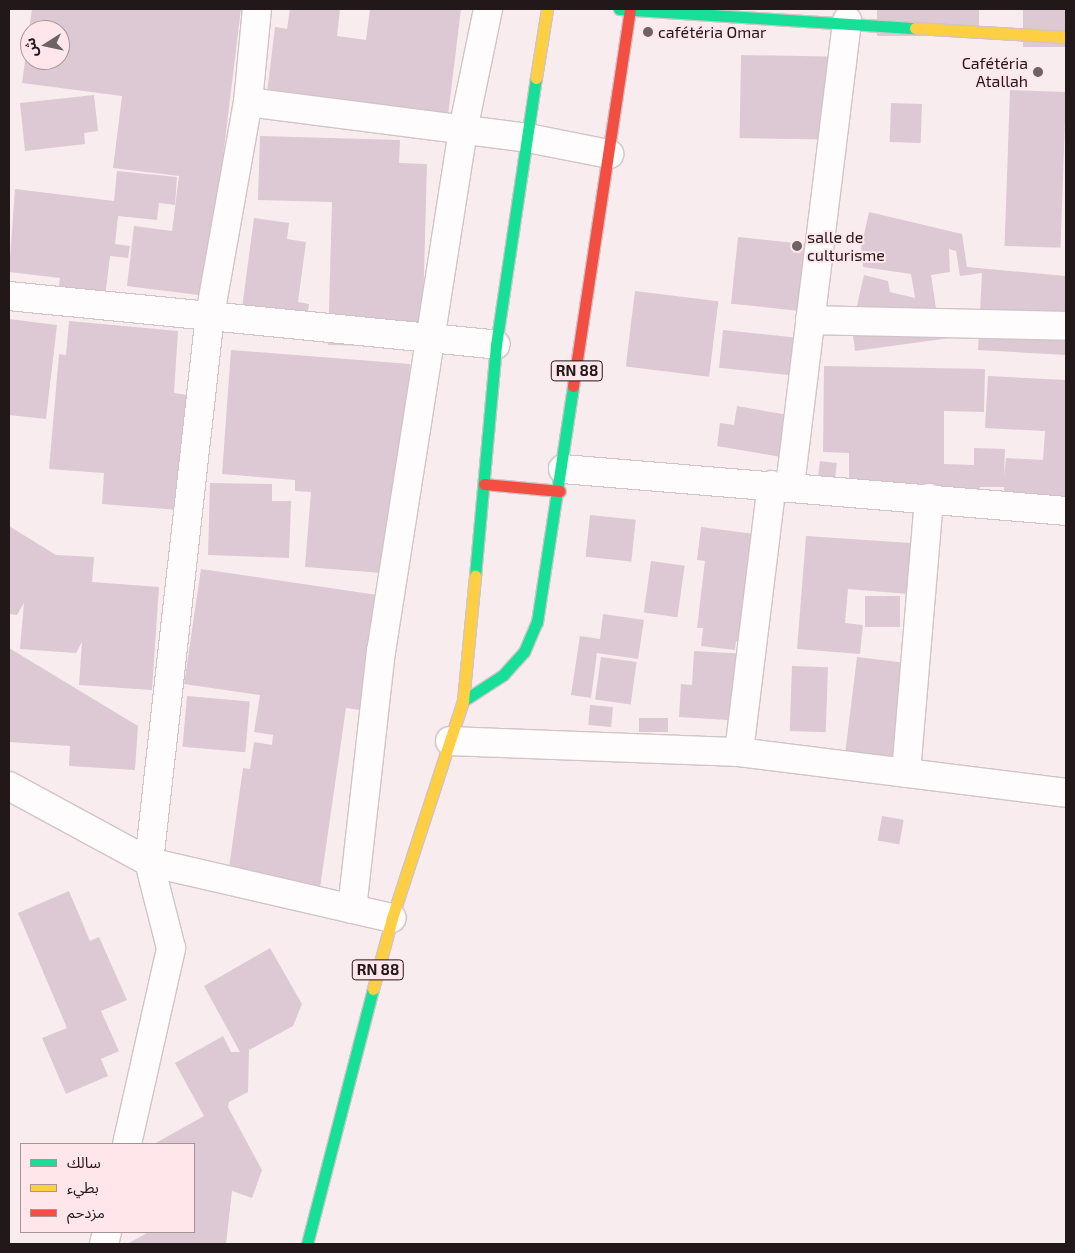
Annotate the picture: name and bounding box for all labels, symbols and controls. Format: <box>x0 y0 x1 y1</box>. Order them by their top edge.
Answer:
north arrow <box>20 20 70 70</box>
place label: cafétéria Omar <box>658 22 766 42</box>
marker: cafétéria Omar <box>642 26 654 38</box>
text: ش <box>21 37 41 58</box>
place label: Cafétéria Atallah <box>962 53 1028 91</box>
marker: Cafétéria Atallah <box>1032 66 1044 78</box>
place label: salle de culturisme <box>807 227 885 265</box>
marker: salle de culturisme <box>791 240 803 252</box>
road number: RN 88 <box>551 358 603 384</box>
road number: RN 88 <box>352 958 404 982</box>
legend <box>20 1143 195 1233</box>
text: سالك <box>67 1153 101 1171</box>
text: بطيء <box>67 1178 99 1196</box>
text: مزدحم <box>67 1203 105 1221</box>

